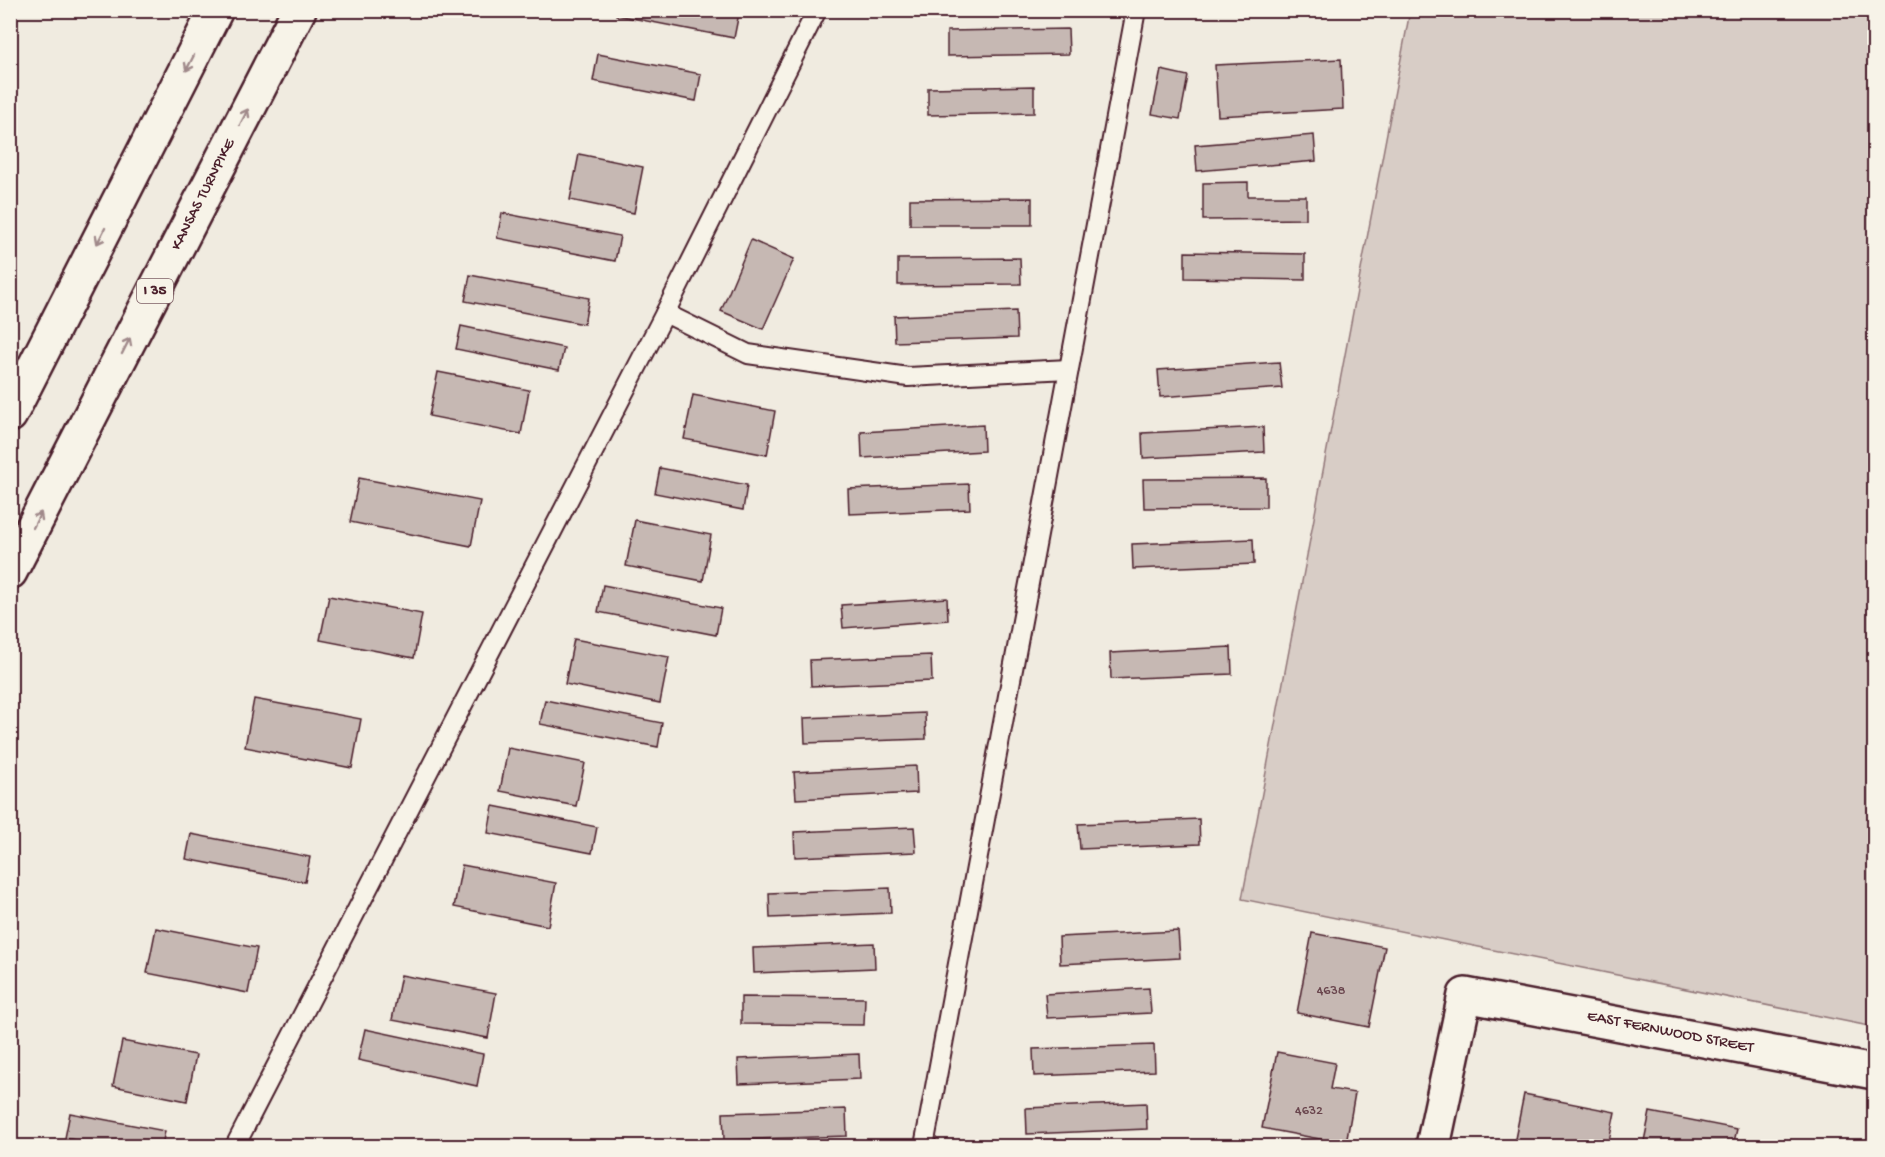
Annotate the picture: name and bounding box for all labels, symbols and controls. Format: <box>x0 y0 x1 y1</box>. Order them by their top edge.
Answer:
one-way arrow <box>183 53 195 71</box>
one-way arrow <box>239 108 250 126</box>
street label: KANSAS TURNPIKE <box>168 135 241 254</box>
one-way arrow <box>95 227 106 245</box>
road number: I 35 <box>137 279 173 303</box>
one-way arrow <box>120 338 132 355</box>
one-way arrow <box>32 511 43 529</box>
house number: 4638 <box>1317 983 1346 1000</box>
street label: EAST FERNWOOD STREET <box>1585 1008 1756 1059</box>
house number: 4632 <box>1295 1103 1323 1120</box>

